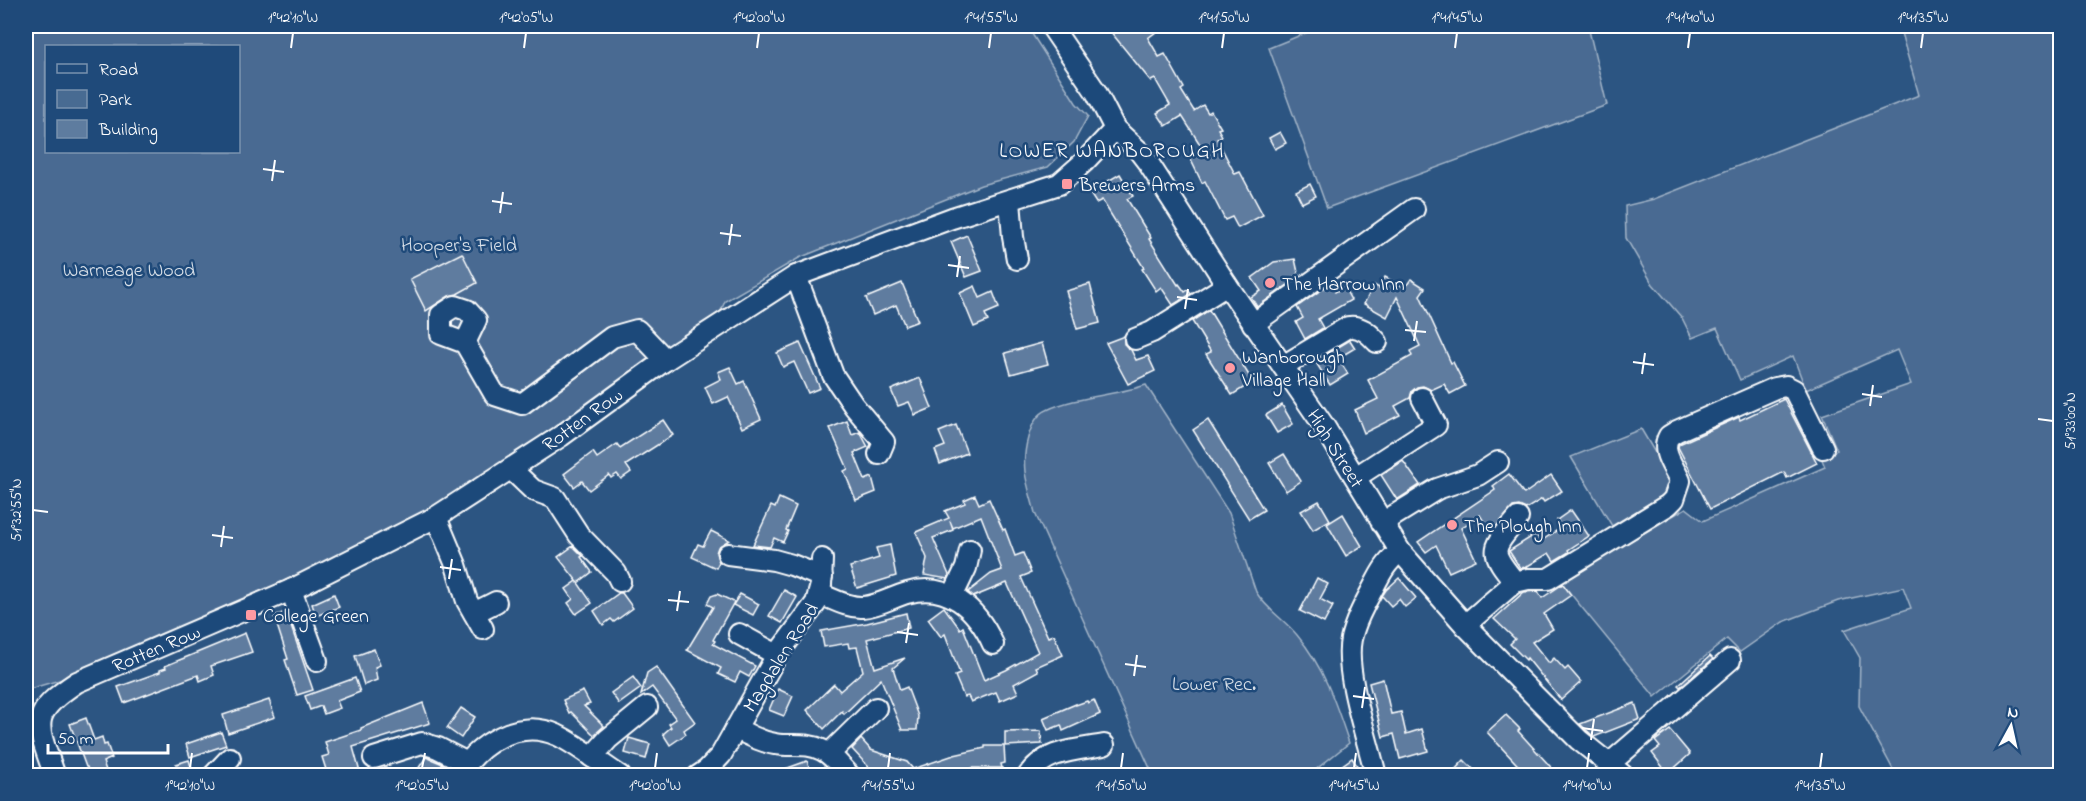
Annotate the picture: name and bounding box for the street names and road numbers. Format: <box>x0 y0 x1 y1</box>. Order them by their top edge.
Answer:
street label: Rotten Row <box>537 382 630 460</box>
street label: High Street <box>1297 404 1370 495</box>
street label: Magdalen Road <box>737 598 828 719</box>
street label: Rotten Row <box>108 619 206 682</box>

